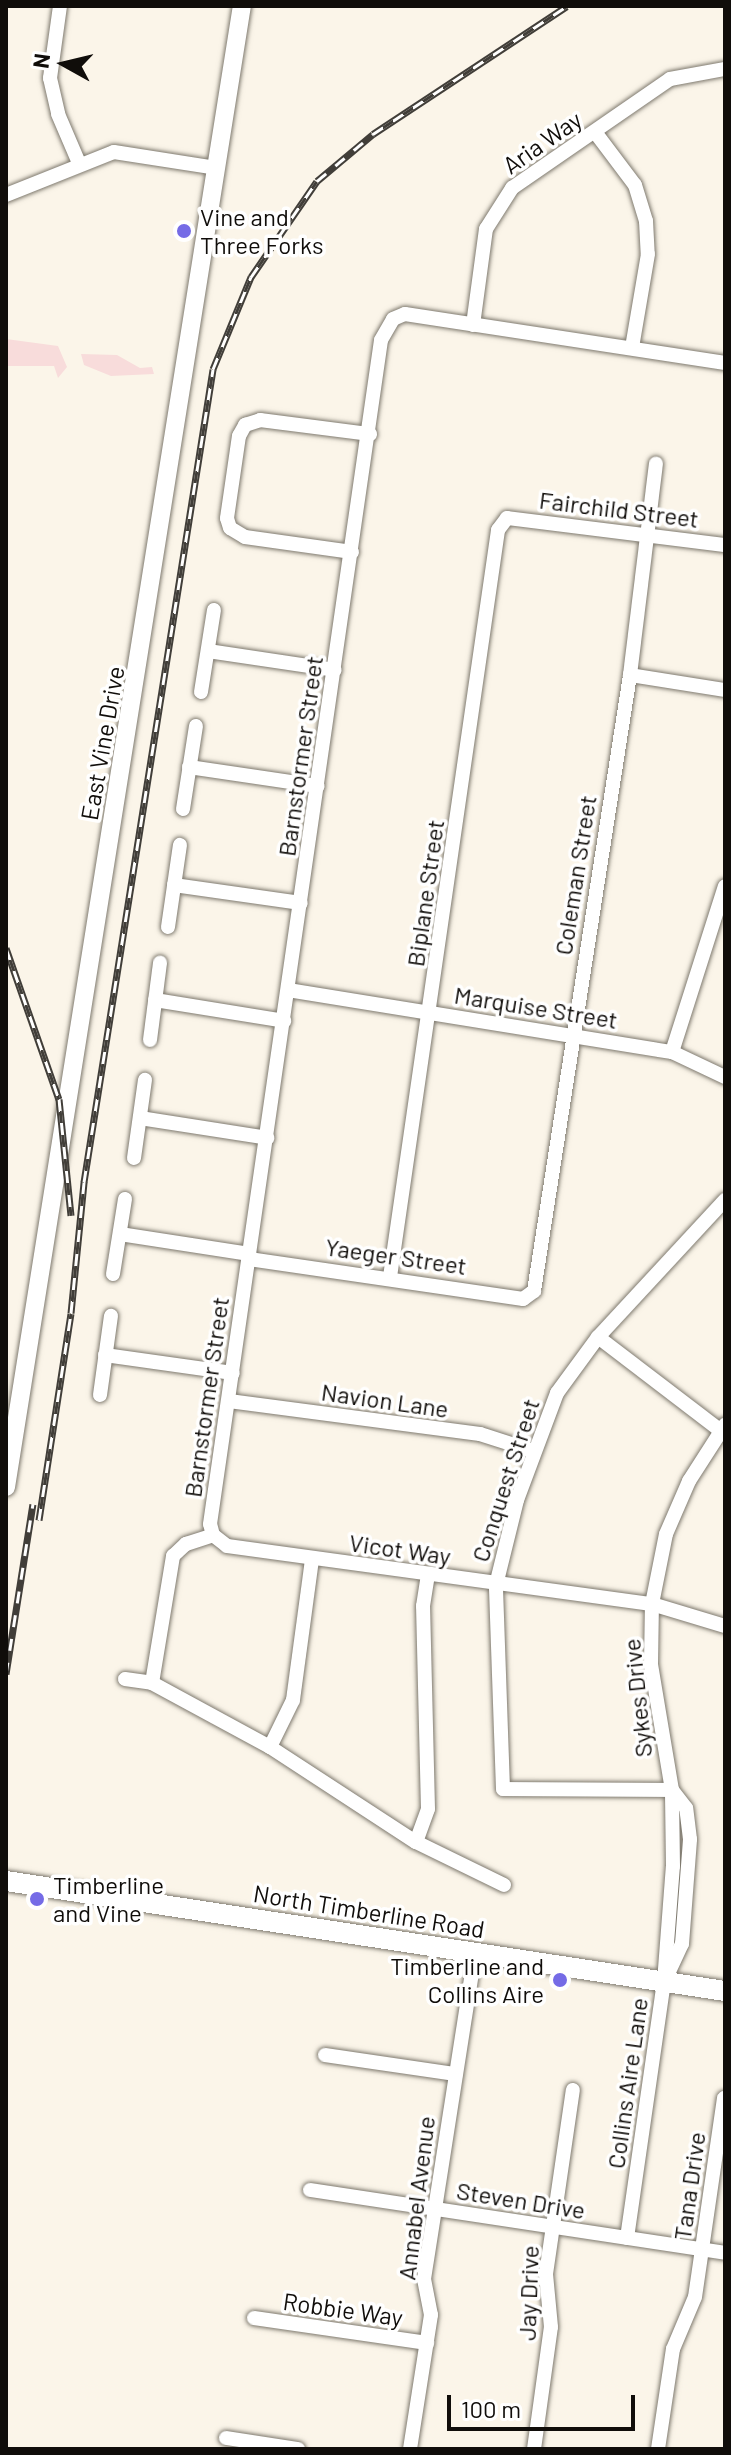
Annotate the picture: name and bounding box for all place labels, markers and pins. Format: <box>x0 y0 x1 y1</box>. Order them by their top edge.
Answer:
place label: Vine and Three Forks <box>200 203 324 259</box>
marker: Vine and Three Forks <box>175 222 193 240</box>
place label: Timberline and Vine <box>53 1871 164 1927</box>
marker: Timberline and Vine <box>28 1890 46 1908</box>
place label: Timberline and Collins Aire <box>390 1952 544 2008</box>
marker: Timberline and Collins Aire <box>551 1971 569 1989</box>

